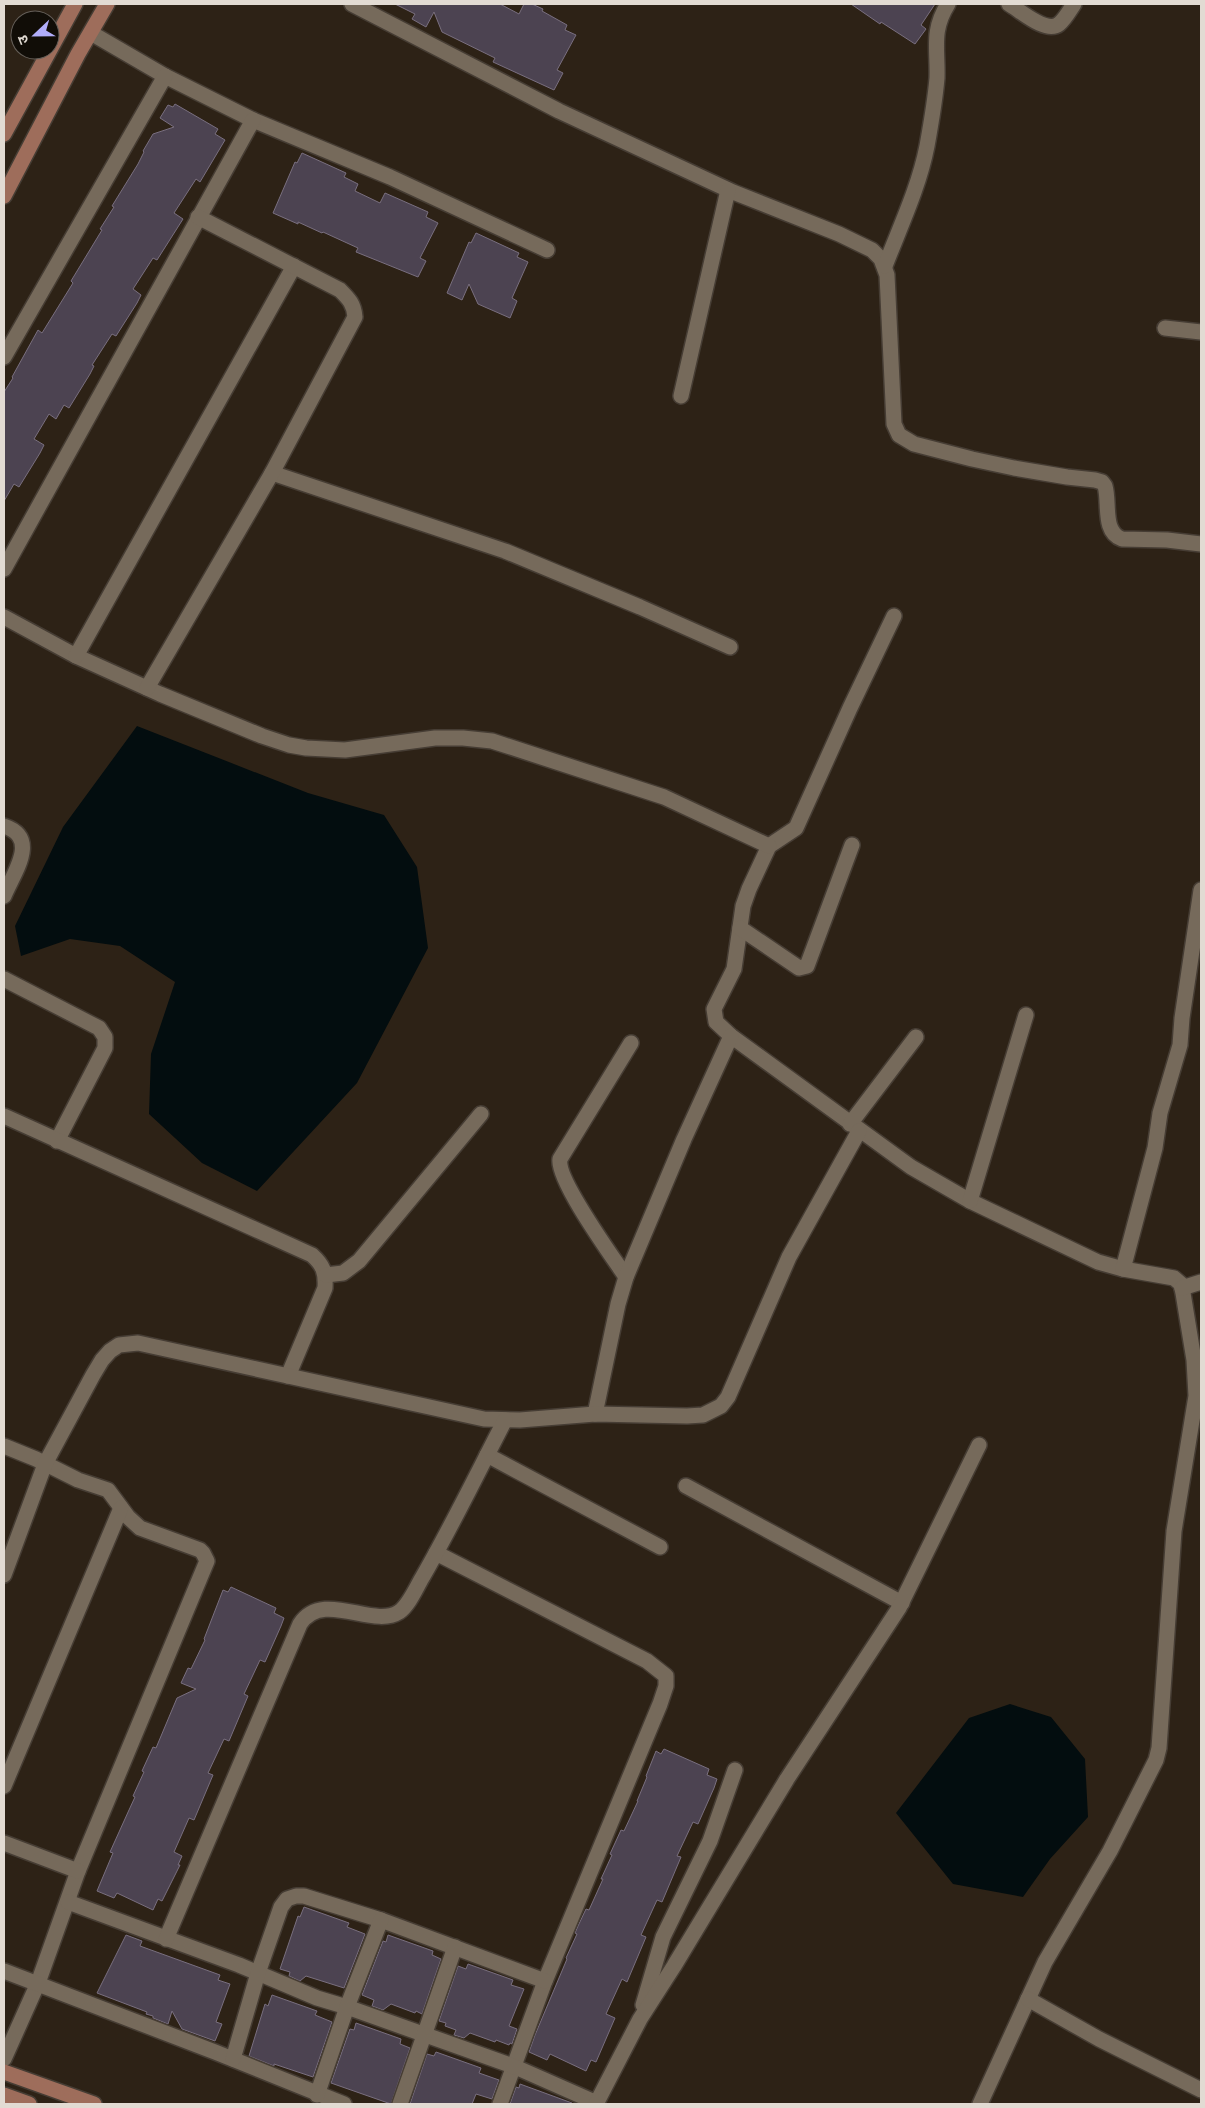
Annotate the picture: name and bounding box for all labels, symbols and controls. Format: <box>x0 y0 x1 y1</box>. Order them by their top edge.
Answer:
north arrow <box>10 10 60 60</box>
text: उ <box>14 32 33 47</box>

